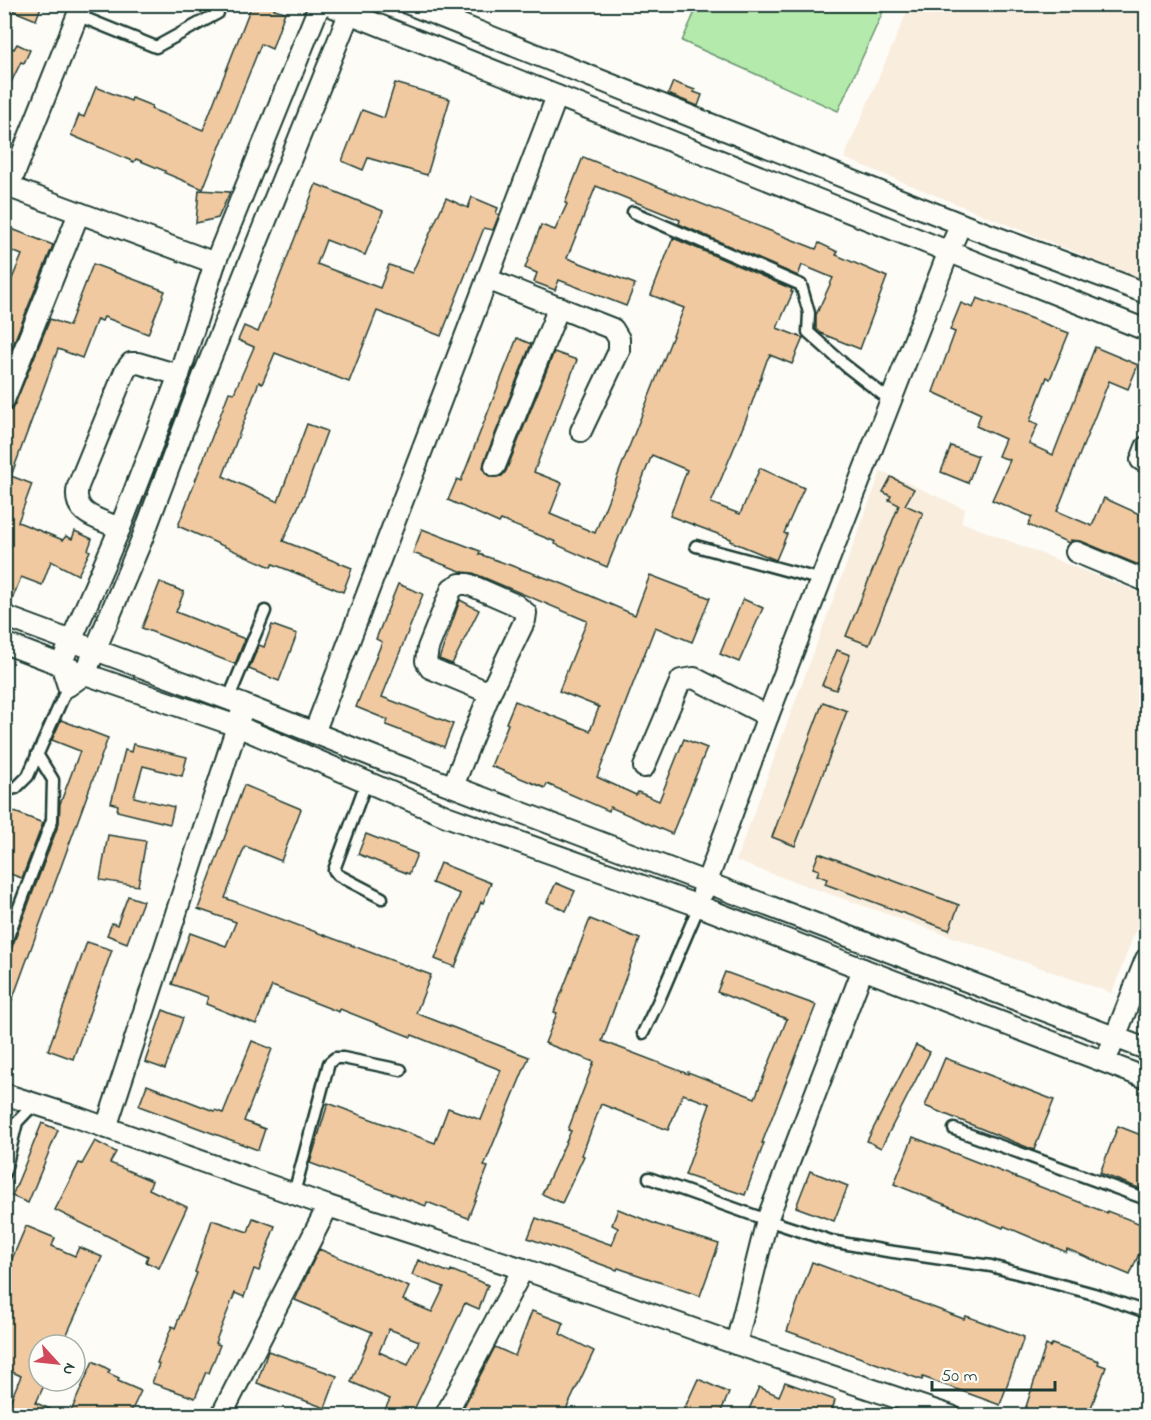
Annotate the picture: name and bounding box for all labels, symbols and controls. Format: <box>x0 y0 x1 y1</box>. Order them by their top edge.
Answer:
north arrow <box>27 1333 87 1393</box>
scale bar <box>932 1354 1055 1392</box>
text: N <box>55 1359 82 1379</box>
text: 50 m <box>941 1364 978 1390</box>

